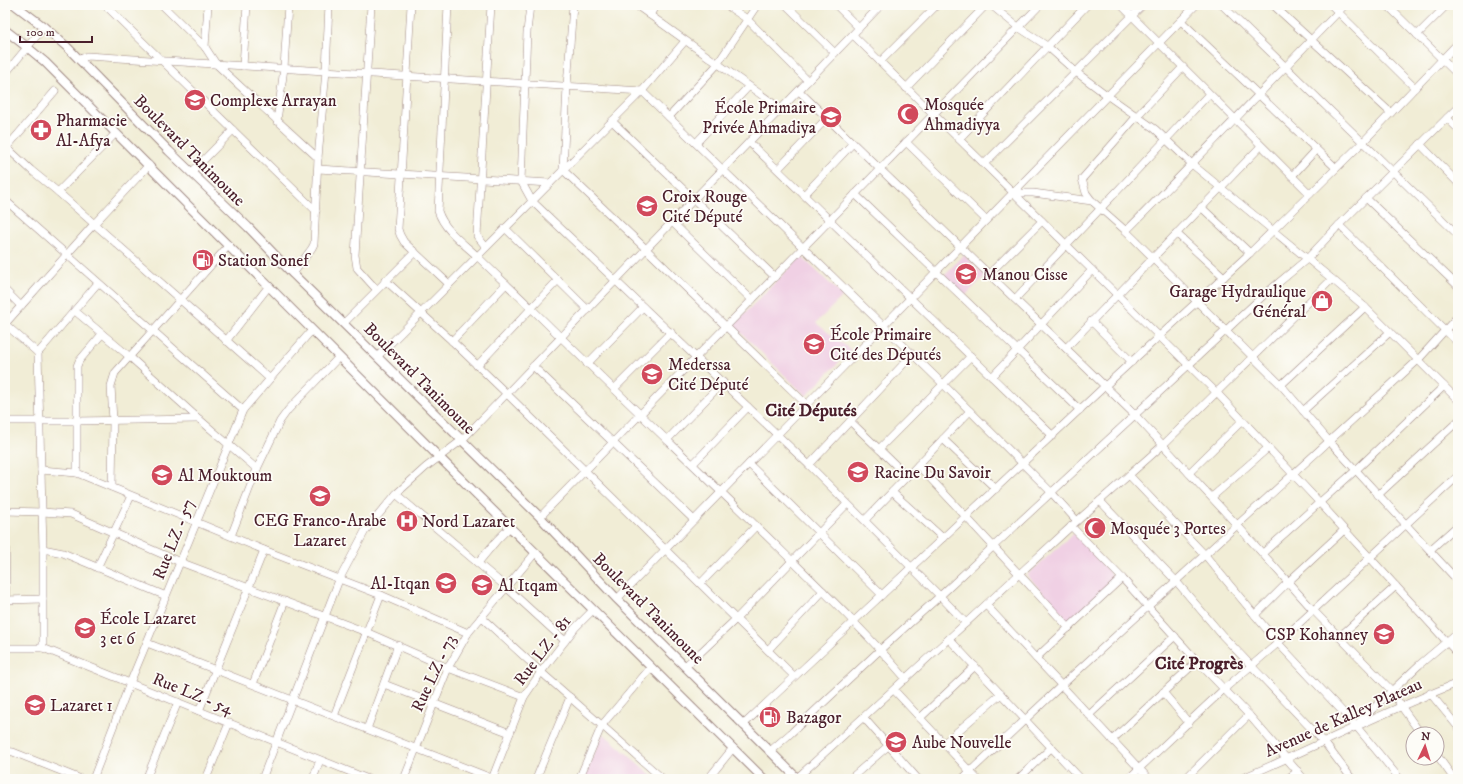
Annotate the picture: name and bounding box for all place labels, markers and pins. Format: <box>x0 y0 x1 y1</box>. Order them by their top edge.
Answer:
school or university icon: Complexe Arrayan <box>182 87 208 113</box>
place label: Complexe Arrayan <box>210 90 337 112</box>
place label: Mosquée Ahmadiyya <box>924 94 1001 136</box>
place label: École Primaire Privée Ahmadiya <box>702 97 817 139</box>
mosque icon: Mosquée Ahmadiyya <box>895 101 921 127</box>
school or university icon: École Primaire Privée Ahmadiya <box>818 104 844 130</box>
place label: Pharmacie Al-Afya <box>56 110 127 152</box>
pharmacy icon: Pharmacie Al-Afya <box>28 117 54 143</box>
place label: Croix Rouge Cité Député <box>662 186 747 228</box>
school or university icon: Croix Rouge Cité Député <box>634 193 660 219</box>
fuel station icon: Station Sonef <box>190 247 216 273</box>
place label: Station Sonef <box>218 250 311 272</box>
school or university icon: Manou Cisse <box>953 261 979 287</box>
place label: Manou Cisse <box>982 264 1068 286</box>
place label: Garage Hydraulique Général <box>1169 281 1306 323</box>
shop icon: Garage Hydraulique Général <box>1309 288 1335 314</box>
place label: École Primaire Cité des Députés <box>830 324 941 366</box>
school or university icon: École Primaire Cité des Députés <box>801 331 827 357</box>
place label: Mederssa Cité Député <box>668 354 749 396</box>
school or university icon: Mederssa Cité Député <box>639 361 665 387</box>
school or university icon: Racine Du Savoir <box>845 459 871 485</box>
school or university icon: Al Mouktoum <box>149 462 175 488</box>
place label: Racine Du Savoir <box>874 462 991 484</box>
place label: Al Mouktoum <box>178 465 273 487</box>
school or university icon: CEG Franco-Arabe Lazaret <box>307 483 333 509</box>
hospital icon: Nord Lazaret <box>394 508 420 534</box>
place label: CEG Franco-Arabe Lazaret <box>254 510 386 552</box>
place label: Nord Lazaret <box>422 511 516 533</box>
mosque icon: Mosquée 3 Portes <box>1082 515 1108 541</box>
place label: Mosquée 3 Portes <box>1110 518 1226 540</box>
school or university icon: Al-Itqan <box>433 570 459 596</box>
school or university icon: Al Itqam <box>469 572 495 598</box>
place label: Al-Itqan <box>370 573 430 595</box>
place label: Al Itqam <box>498 575 558 597</box>
place label: École Lazaret 3 et 6 <box>100 608 197 650</box>
school or university icon: École Lazaret 3 et 6 <box>72 615 98 641</box>
school or university icon: CSP Kohanney <box>1371 621 1397 647</box>
place label: CSP Kohanney <box>1265 624 1369 646</box>
school or university icon: Lazaret 1 <box>22 692 48 718</box>
place label: Lazaret 1 <box>50 695 113 717</box>
fuel station icon: Bazagor <box>757 704 783 730</box>
place label: Bazagor <box>786 707 842 729</box>
school or university icon: Aube Nouvelle <box>883 729 909 755</box>
place label: Aube Nouvelle <box>912 732 1011 754</box>

